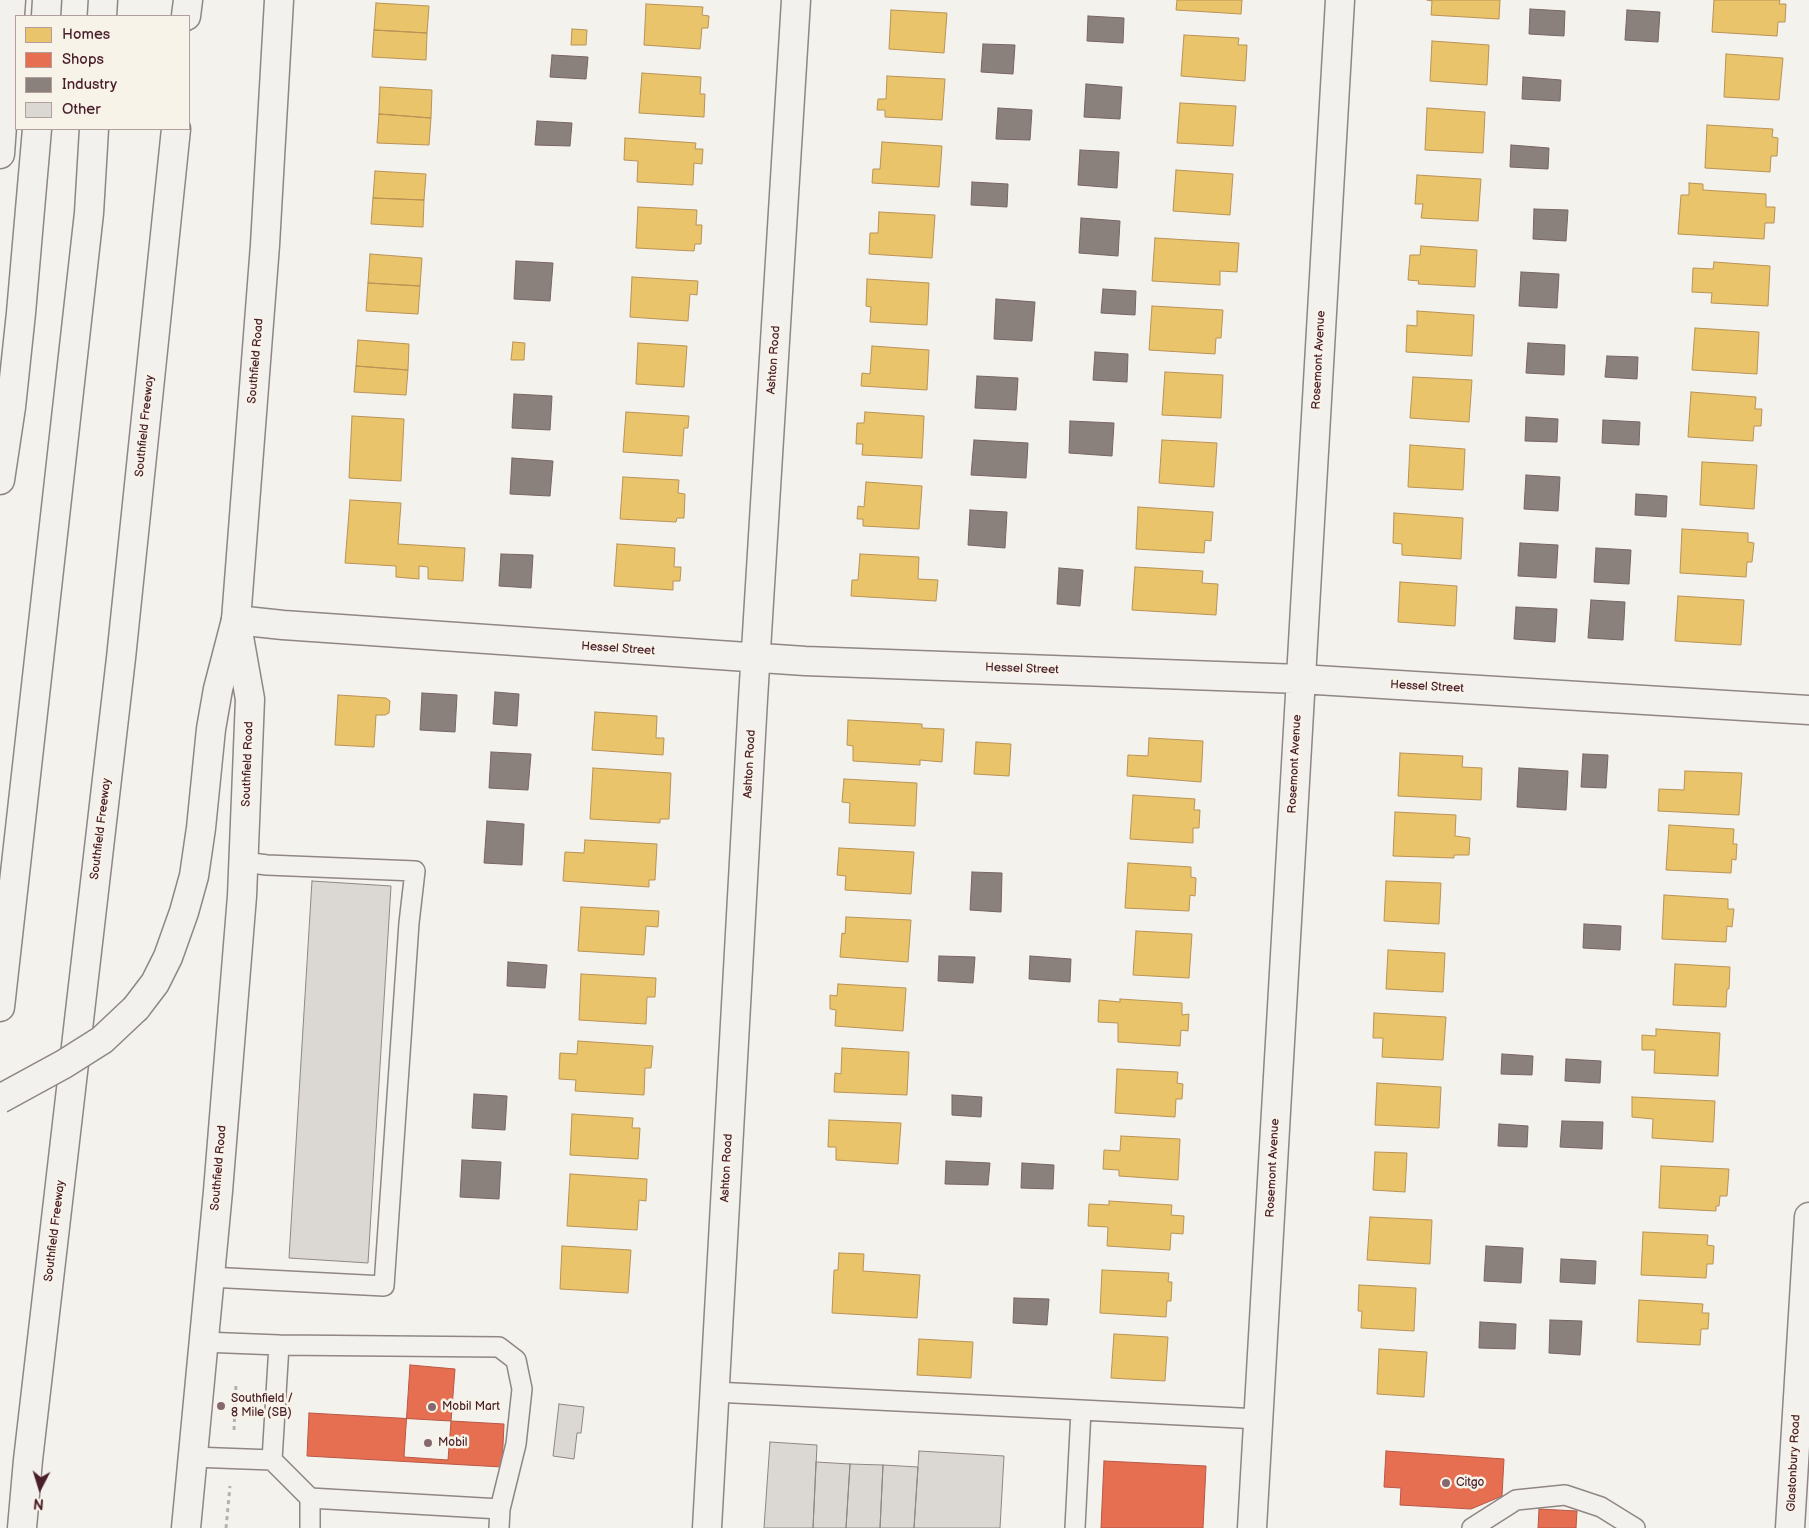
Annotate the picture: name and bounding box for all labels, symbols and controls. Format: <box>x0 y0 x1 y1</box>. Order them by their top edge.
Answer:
legend <box>15 15 190 130</box>
text: Homes <box>62 25 110 44</box>
text: Shops <box>62 50 104 69</box>
text: Industry <box>62 75 117 94</box>
text: Other <box>62 100 101 119</box>
street label: Rosemont Avenue <box>1309 310 1329 410</box>
street label: Southfield Road <box>245 318 267 404</box>
street label: Ashton Road <box>764 325 784 395</box>
street label: Southfield Freeway <box>132 374 158 478</box>
street label: Hessel Street <box>581 639 655 659</box>
street label: Hessel Street <box>985 661 1059 677</box>
street label: Hessel Street <box>1390 678 1464 696</box>
street label: Rosemont Avenue <box>1285 714 1305 814</box>
street label: Southfield Road <box>239 721 257 807</box>
street label: Ashton Road <box>741 729 759 799</box>
street label: Southfield Freeway <box>88 777 114 881</box>
street label: Rosemont Avenue <box>1263 1118 1283 1218</box>
street label: Southfield Road <box>208 1125 230 1211</box>
street label: Ashton Road <box>718 1133 736 1203</box>
street label: Southfield Freeway <box>42 1179 68 1283</box>
place label: Southfield / 8 Mile (SB) <box>231 1392 293 1420</box>
marker: Southfield / 8 Mile (SB) <box>215 1400 227 1412</box>
place label: Mobil Mart <box>442 1400 500 1414</box>
marker: Mobil Mart <box>426 1401 438 1413</box>
street label: Glastonbury Road <box>1784 1414 1804 1512</box>
place label: Mobil <box>438 1436 467 1450</box>
marker: Mobil <box>422 1437 434 1449</box>
north arrow <box>15 1463 65 1513</box>
place label: Citgo <box>1456 1476 1484 1490</box>
marker: Citgo <box>1440 1477 1452 1489</box>
text: N <box>33 1495 45 1512</box>

